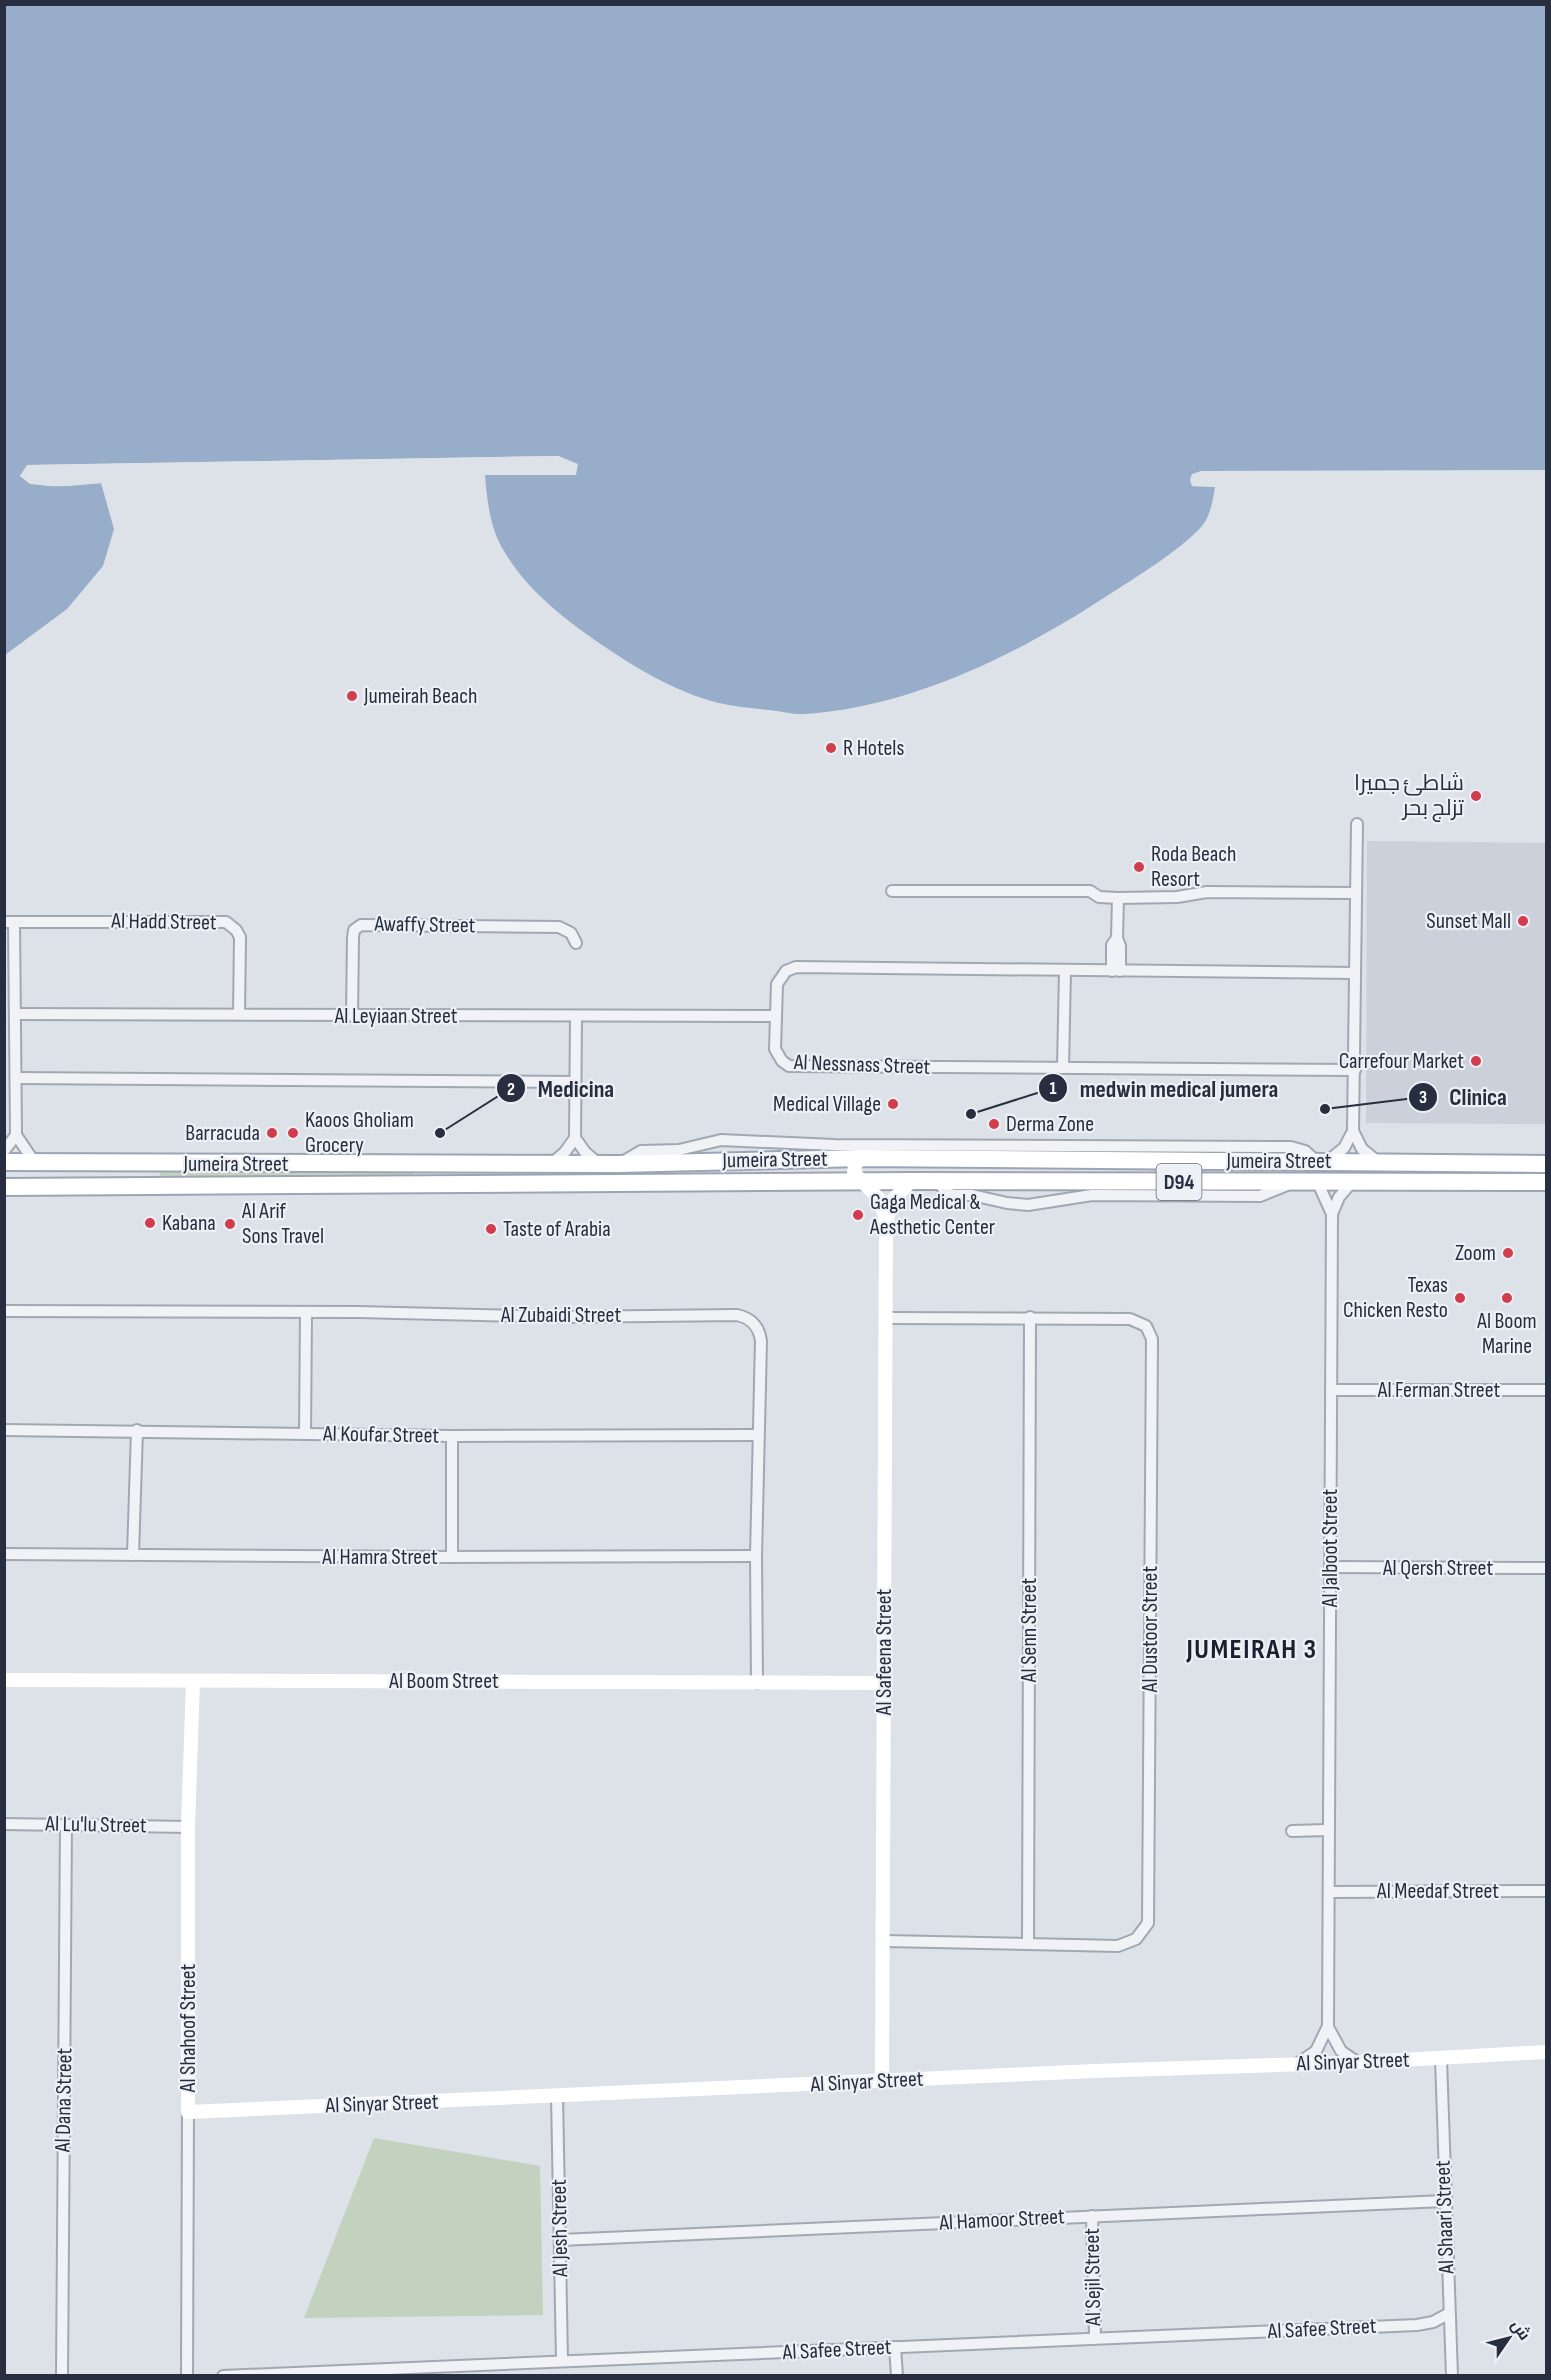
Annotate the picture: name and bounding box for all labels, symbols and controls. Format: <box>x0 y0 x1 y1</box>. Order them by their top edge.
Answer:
place label: Jumeirah Beach <box>363 683 477 710</box>
marker: Jumeirah Beach <box>345 689 359 703</box>
place label: R Hotels <box>843 735 904 762</box>
marker: R Hotels <box>824 741 838 755</box>
place label: شاطئ جميرا تزلج بحر <box>1354 770 1464 822</box>
marker: شاطئ جميرا تزلج بحر <box>1469 789 1483 803</box>
place label: Roda Beach Resort <box>1151 841 1237 893</box>
marker: Roda Beach Resort <box>1132 860 1146 874</box>
street label: Al Hadd Street <box>110 908 217 936</box>
place label: Sunset Mall <box>1426 908 1511 935</box>
street label: Awaffy Street <box>373 911 476 939</box>
marker: Sunset Mall <box>1516 914 1530 928</box>
street label: Al Leyiaan Street <box>334 1003 458 1030</box>
place label: Carrefour Market <box>1339 1048 1464 1075</box>
street label: Al Nessnass Street <box>792 1049 931 1081</box>
marker: Carrefour Market <box>1469 1054 1483 1068</box>
callout: Medicina <box>496 1067 626 1109</box>
callout: medwin medical jumera <box>1038 1067 1290 1109</box>
text: Medicina <box>538 1075 614 1104</box>
text: medwin medical jumera <box>1080 1075 1278 1104</box>
callout: Clinica <box>1408 1076 1519 1118</box>
text: 1 <box>1049 1078 1057 1099</box>
text: 2 <box>507 1079 515 1100</box>
text: Clinica <box>1449 1083 1507 1112</box>
text: 3 <box>1419 1087 1427 1108</box>
place label: Medical Village <box>773 1091 881 1118</box>
marker: Medical Village <box>886 1097 900 1111</box>
place label: Kaoos Gholiam Grocery <box>305 1107 414 1159</box>
place label: Derma Zone <box>1006 1111 1094 1138</box>
marker: Derma Zone <box>987 1117 1001 1131</box>
place label: Barracuda <box>185 1120 260 1147</box>
marker: Barracuda <box>265 1126 279 1140</box>
marker: Kaoos Gholiam Grocery <box>286 1126 300 1140</box>
street label: Jumeira Street <box>721 1146 828 1174</box>
street label: Jumeira Street <box>1225 1148 1332 1175</box>
street label: Jumeira Street <box>182 1151 289 1178</box>
road number: D94 <box>1156 1164 1202 1200</box>
place label: Gaga Medical & Aesthetic Center <box>869 1189 995 1241</box>
place label: Al Arif Sons Travel <box>241 1198 324 1250</box>
marker: Gaga Medical & Aesthetic Center <box>851 1208 865 1222</box>
place label: Kabana <box>162 1210 216 1237</box>
marker: Kabana <box>143 1216 157 1230</box>
place label: Taste of Arabia <box>503 1216 611 1243</box>
marker: Al Arif Sons Travel <box>223 1217 237 1231</box>
marker: Taste of Arabia <box>484 1222 498 1236</box>
place label: Zoom <box>1455 1240 1496 1267</box>
marker: Zoom <box>1501 1246 1515 1260</box>
place label: Texas Chicken Resto <box>1343 1272 1448 1324</box>
marker: Texas Chicken Resto <box>1453 1291 1467 1305</box>
marker: Al Boom Marine <box>1500 1291 1514 1305</box>
street label: Al Zubaidi Street <box>500 1302 621 1329</box>
place label: Al Boom Marine <box>1476 1308 1537 1360</box>
street label: Al Ferman Street <box>1377 1377 1500 1404</box>
street label: Al Koufar Street <box>322 1420 440 1450</box>
street label: Al Jalboot Street <box>1317 1489 1344 1608</box>
street label: Al Hamra Street <box>321 1544 438 1571</box>
street label: Al Qersh Street <box>1382 1555 1493 1582</box>
street label: Al Dustoor Street <box>1137 1566 1164 1693</box>
street label: Al Senn Street <box>1016 1578 1043 1683</box>
street label: Al Safeena Street <box>871 1588 898 1716</box>
district label: JUMEIRAH 3 <box>1186 1633 1317 1666</box>
street label: Al Boom Street <box>388 1668 499 1695</box>
street label: Al Lu'lu Street <box>44 1811 147 1839</box>
street label: Al Meedaf Street <box>1376 1878 1499 1905</box>
street label: Al Shahoof Street <box>175 1963 202 2093</box>
street label: Al Dana Street <box>50 2047 78 2153</box>
street label: Al Sinyar Street <box>1295 2047 1410 2077</box>
street label: Al Sinyar Street <box>809 2066 924 2098</box>
street label: Al Sinyar Street <box>324 2089 439 2119</box>
street label: Al Shaari Street <box>1430 2160 1461 2275</box>
street label: Al Jesh Street <box>546 2179 574 2278</box>
street label: Al Hamoor Street <box>938 2203 1066 2237</box>
street label: Al Sejil Street <box>1079 2228 1107 2327</box>
north arrow <box>1479 2308 1539 2368</box>
street label: Al Safee Street <box>1266 2313 1377 2345</box>
text: ش <box>1506 2316 1534 2344</box>
street label: Al Safee Street <box>781 2334 892 2366</box>

